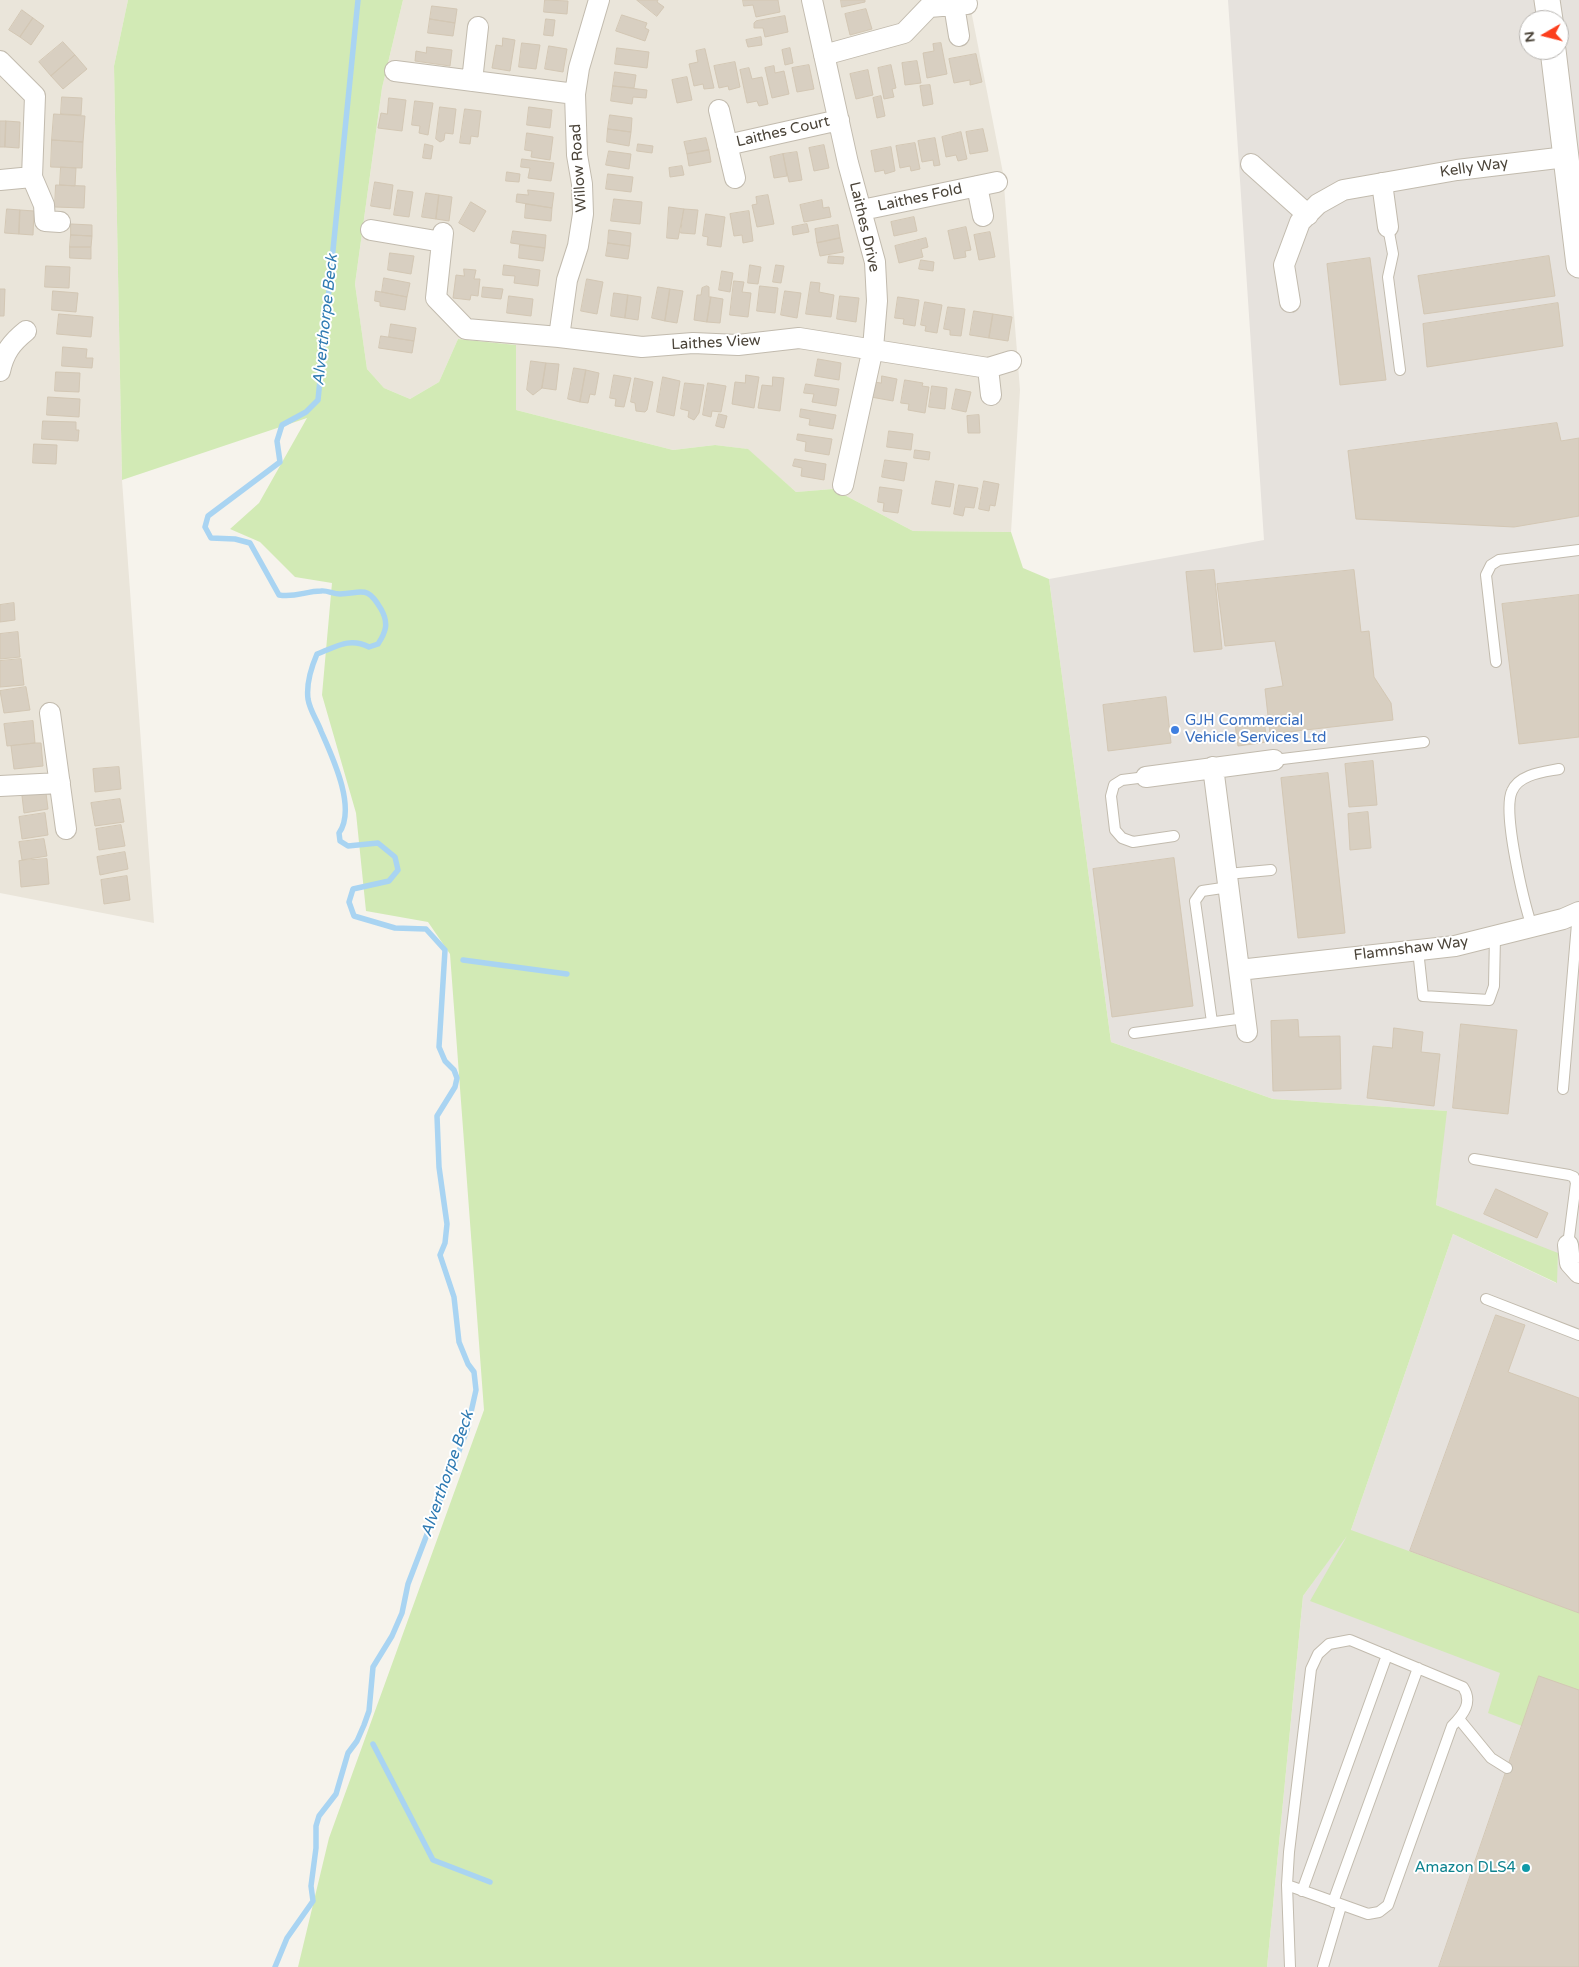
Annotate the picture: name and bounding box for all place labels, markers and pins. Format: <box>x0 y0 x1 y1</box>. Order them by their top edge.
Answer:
place label: GJH Commercial Vehicle Services Ltd <box>1185 712 1326 747</box>
marker: GJH Commercial Vehicle Services Ltd <box>1169 724 1181 736</box>
place label: Amazon DLS4 <box>1415 1859 1516 1877</box>
marker: Amazon DLS4 <box>1520 1862 1532 1874</box>

